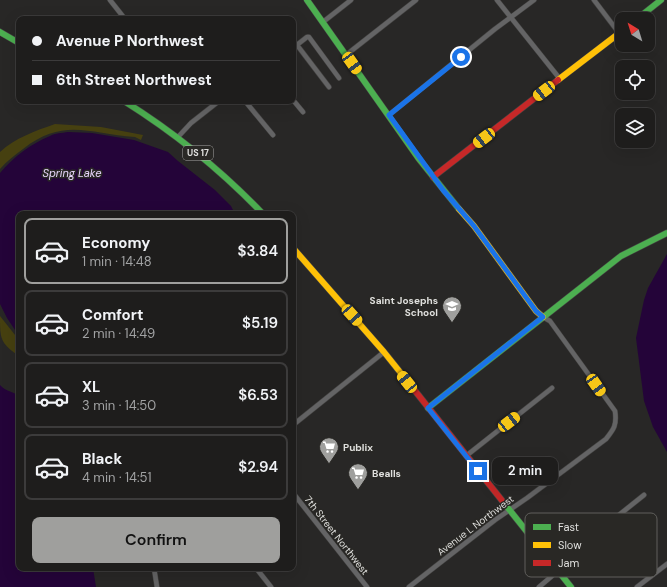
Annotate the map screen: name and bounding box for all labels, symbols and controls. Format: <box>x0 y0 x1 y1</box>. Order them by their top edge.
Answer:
north arrow <box>615 12 655 52</box>
map controls <box>615 12 655 148</box>
text: Avenue P Northwest <box>56 31 204 51</box>
route start <box>452 48 470 66</box>
car <box>340 50 364 76</box>
button: locate <box>615 60 655 100</box>
text: 6th Street Northwest <box>56 70 212 90</box>
car <box>531 79 557 103</box>
button: layers <box>615 108 655 148</box>
car <box>471 126 497 150</box>
road number: US 17 <box>183 146 213 160</box>
water label: Spring Lake <box>42 166 102 180</box>
icon: car <box>34 233 70 269</box>
text: Economy <box>82 233 150 253</box>
text: $3.84 <box>238 241 278 261</box>
text: 1 min · 14:48 <box>82 253 152 270</box>
place label: Saint Josephs School <box>370 294 438 319</box>
school or university icon: Saint Josephs School <box>441 295 463 323</box>
car <box>340 302 364 328</box>
icon: car <box>34 305 70 341</box>
text: Comfort <box>82 305 143 325</box>
text: $5.19 <box>242 313 278 333</box>
text: 2 min · 14:49 <box>82 325 155 342</box>
car <box>395 369 419 395</box>
car <box>584 372 608 398</box>
icon: car <box>34 377 70 413</box>
text: XL <box>82 377 100 397</box>
text: $6.53 <box>238 385 278 405</box>
text: 3 min · 14:50 <box>82 397 156 414</box>
car <box>496 410 522 434</box>
supermarket icon: Publix <box>318 436 340 464</box>
place label: Publix <box>343 441 373 454</box>
icon: car <box>34 449 70 485</box>
text: Black <box>82 449 122 469</box>
text: $2.94 <box>238 457 278 477</box>
callout: 2 min <box>492 457 558 485</box>
supermarket icon: Bealls <box>347 462 369 490</box>
route end <box>469 462 487 480</box>
text: 2 min <box>508 462 542 479</box>
place label: Bealls <box>372 467 401 480</box>
text: 4 min · 14:51 <box>82 469 152 486</box>
street label: Avenue L Northwest <box>434 492 516 558</box>
street label: 7th Street Northwest <box>302 493 372 577</box>
legend <box>525 513 657 577</box>
button: Confirm <box>32 517 280 563</box>
text: Fast <box>558 520 579 534</box>
text: Slow <box>558 538 582 552</box>
text: Jam <box>558 556 579 570</box>

